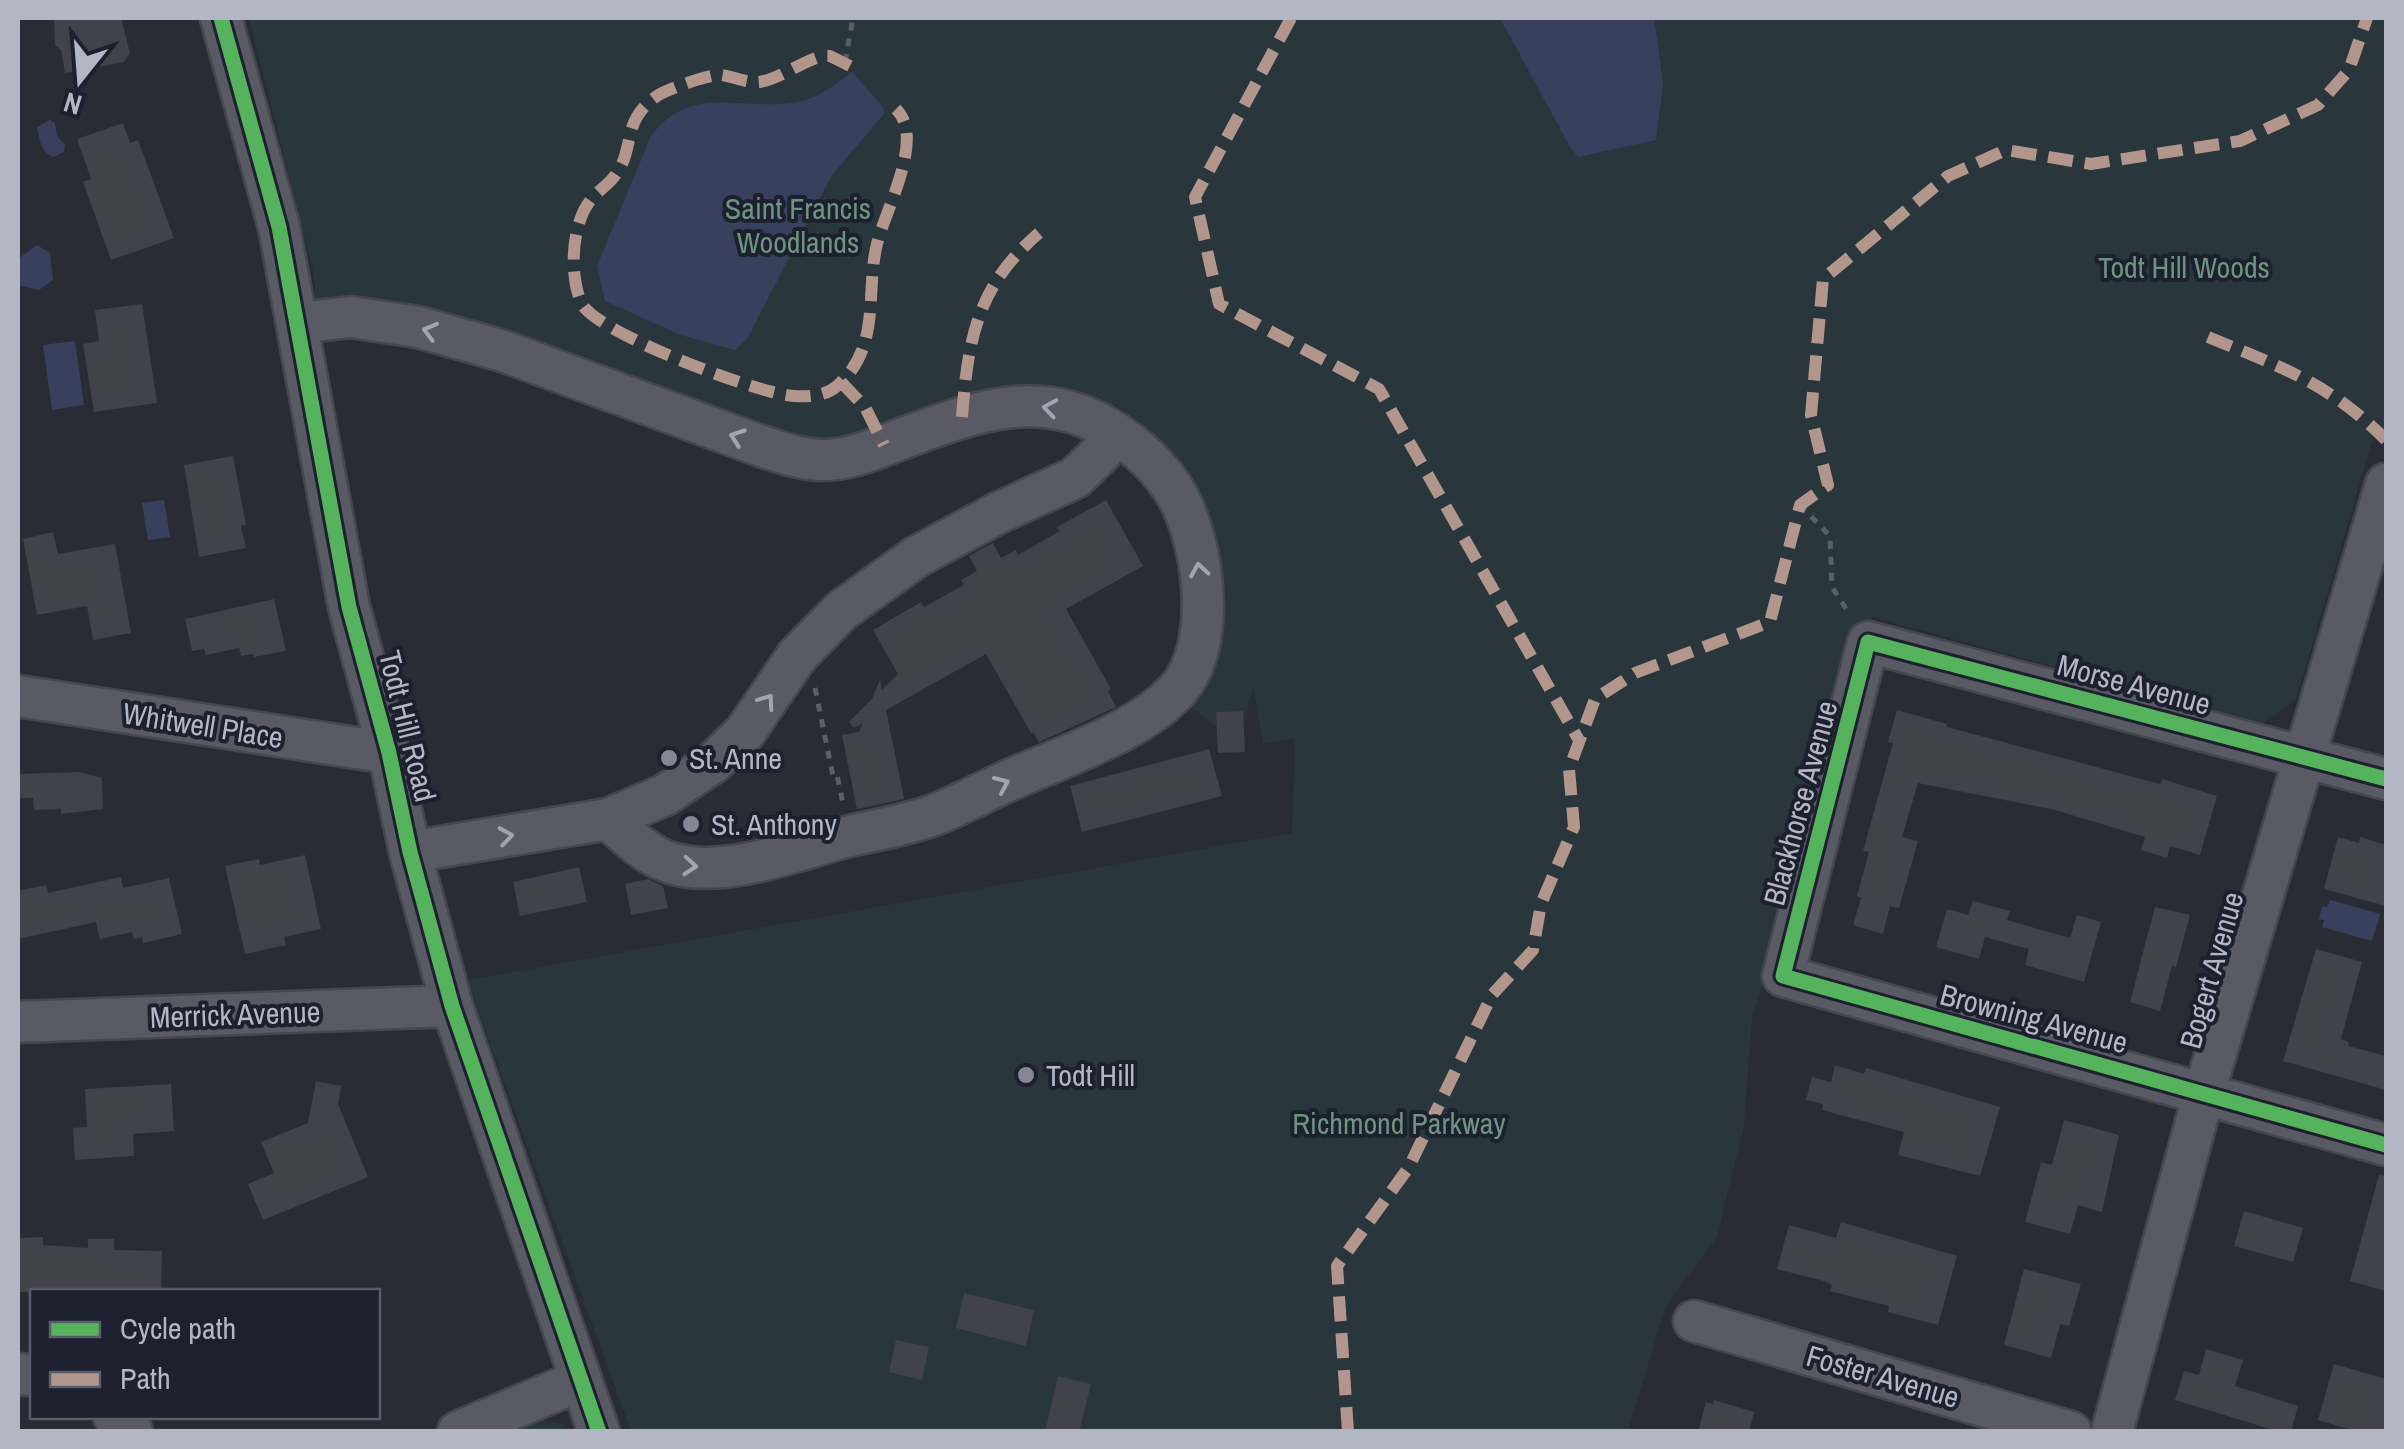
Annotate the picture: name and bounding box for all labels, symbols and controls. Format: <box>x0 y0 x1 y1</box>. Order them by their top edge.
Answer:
north arrow <box>30 30 130 130</box>
text: N <box>59 83 86 125</box>
park label: Saint Francis Woodlands <box>725 188 871 262</box>
park label: Todt Hill Woods <box>2098 247 2270 287</box>
one-way arrow <box>422 321 440 342</box>
one-way arrow <box>1042 398 1058 419</box>
one-way arrow <box>730 428 747 449</box>
one-way arrow <box>1189 562 1210 579</box>
street label: Morse Avenue <box>2053 644 2215 724</box>
street label: Todt Hill Road <box>370 646 446 806</box>
street label: Whitwell Place <box>120 693 286 757</box>
one-way arrow <box>755 694 773 713</box>
street label: Blackhorse Avenue <box>1753 696 1847 910</box>
place label: St. Anne <box>689 738 782 778</box>
marker: St. Anne <box>658 747 680 769</box>
one-way arrow <box>992 776 1010 796</box>
place label: St. Anthony <box>711 804 838 844</box>
marker: St. Anthony <box>680 813 702 835</box>
one-way arrow <box>498 826 515 847</box>
one-way arrow <box>682 854 698 876</box>
street label: Bogert Avenue <box>2170 887 2252 1053</box>
street label: Browning Avenue <box>1936 974 2132 1062</box>
street label: Merrick Avenue <box>149 991 321 1037</box>
place label: Todt Hill <box>1046 1055 1135 1095</box>
marker: Todt Hill <box>1015 1064 1037 1086</box>
park label: Richmond Parkway <box>1292 1103 1506 1143</box>
legend <box>30 1289 380 1419</box>
text: Cycle path <box>120 1308 236 1348</box>
street label: Foster Avenue <box>1802 1335 1964 1417</box>
text: Path <box>120 1358 171 1398</box>

